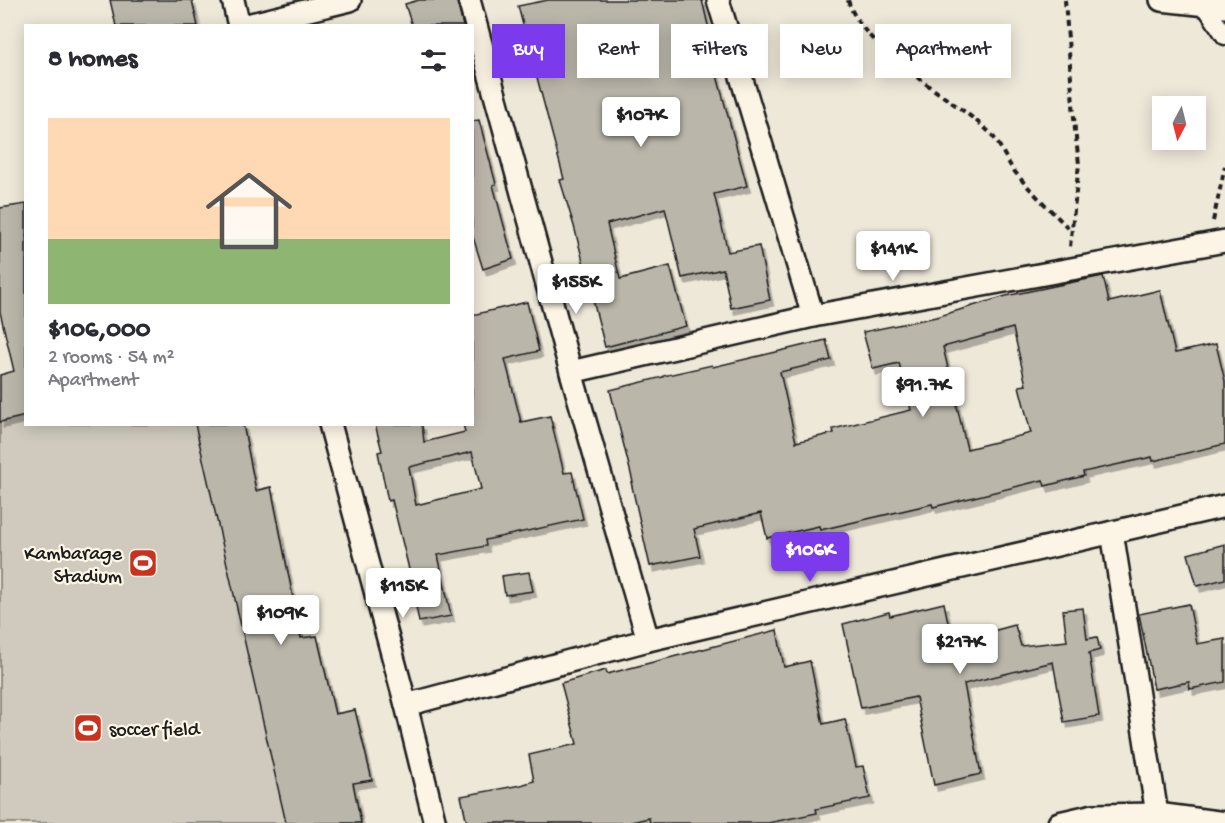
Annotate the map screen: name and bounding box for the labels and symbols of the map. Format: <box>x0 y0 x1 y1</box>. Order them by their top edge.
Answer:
north arrow <box>1152 96 1206 150</box>
pin: $107K <box>599 97 683 148</box>
pin: $141K <box>851 231 935 282</box>
pin: $155K <box>534 264 618 315</box>
pin: $91.7K <box>874 367 972 418</box>
pin: $106K <box>768 532 852 583</box>
place label: Kambarage Stadium <box>24 544 123 590</box>
sports icon: Kambarage Stadium <box>127 547 159 579</box>
pin: $115K <box>361 568 445 619</box>
pin: $109K <box>239 595 323 646</box>
pin: $217K <box>918 624 1002 675</box>
sports icon: soccer field <box>72 712 104 744</box>
place label: soccer field <box>109 720 202 743</box>

